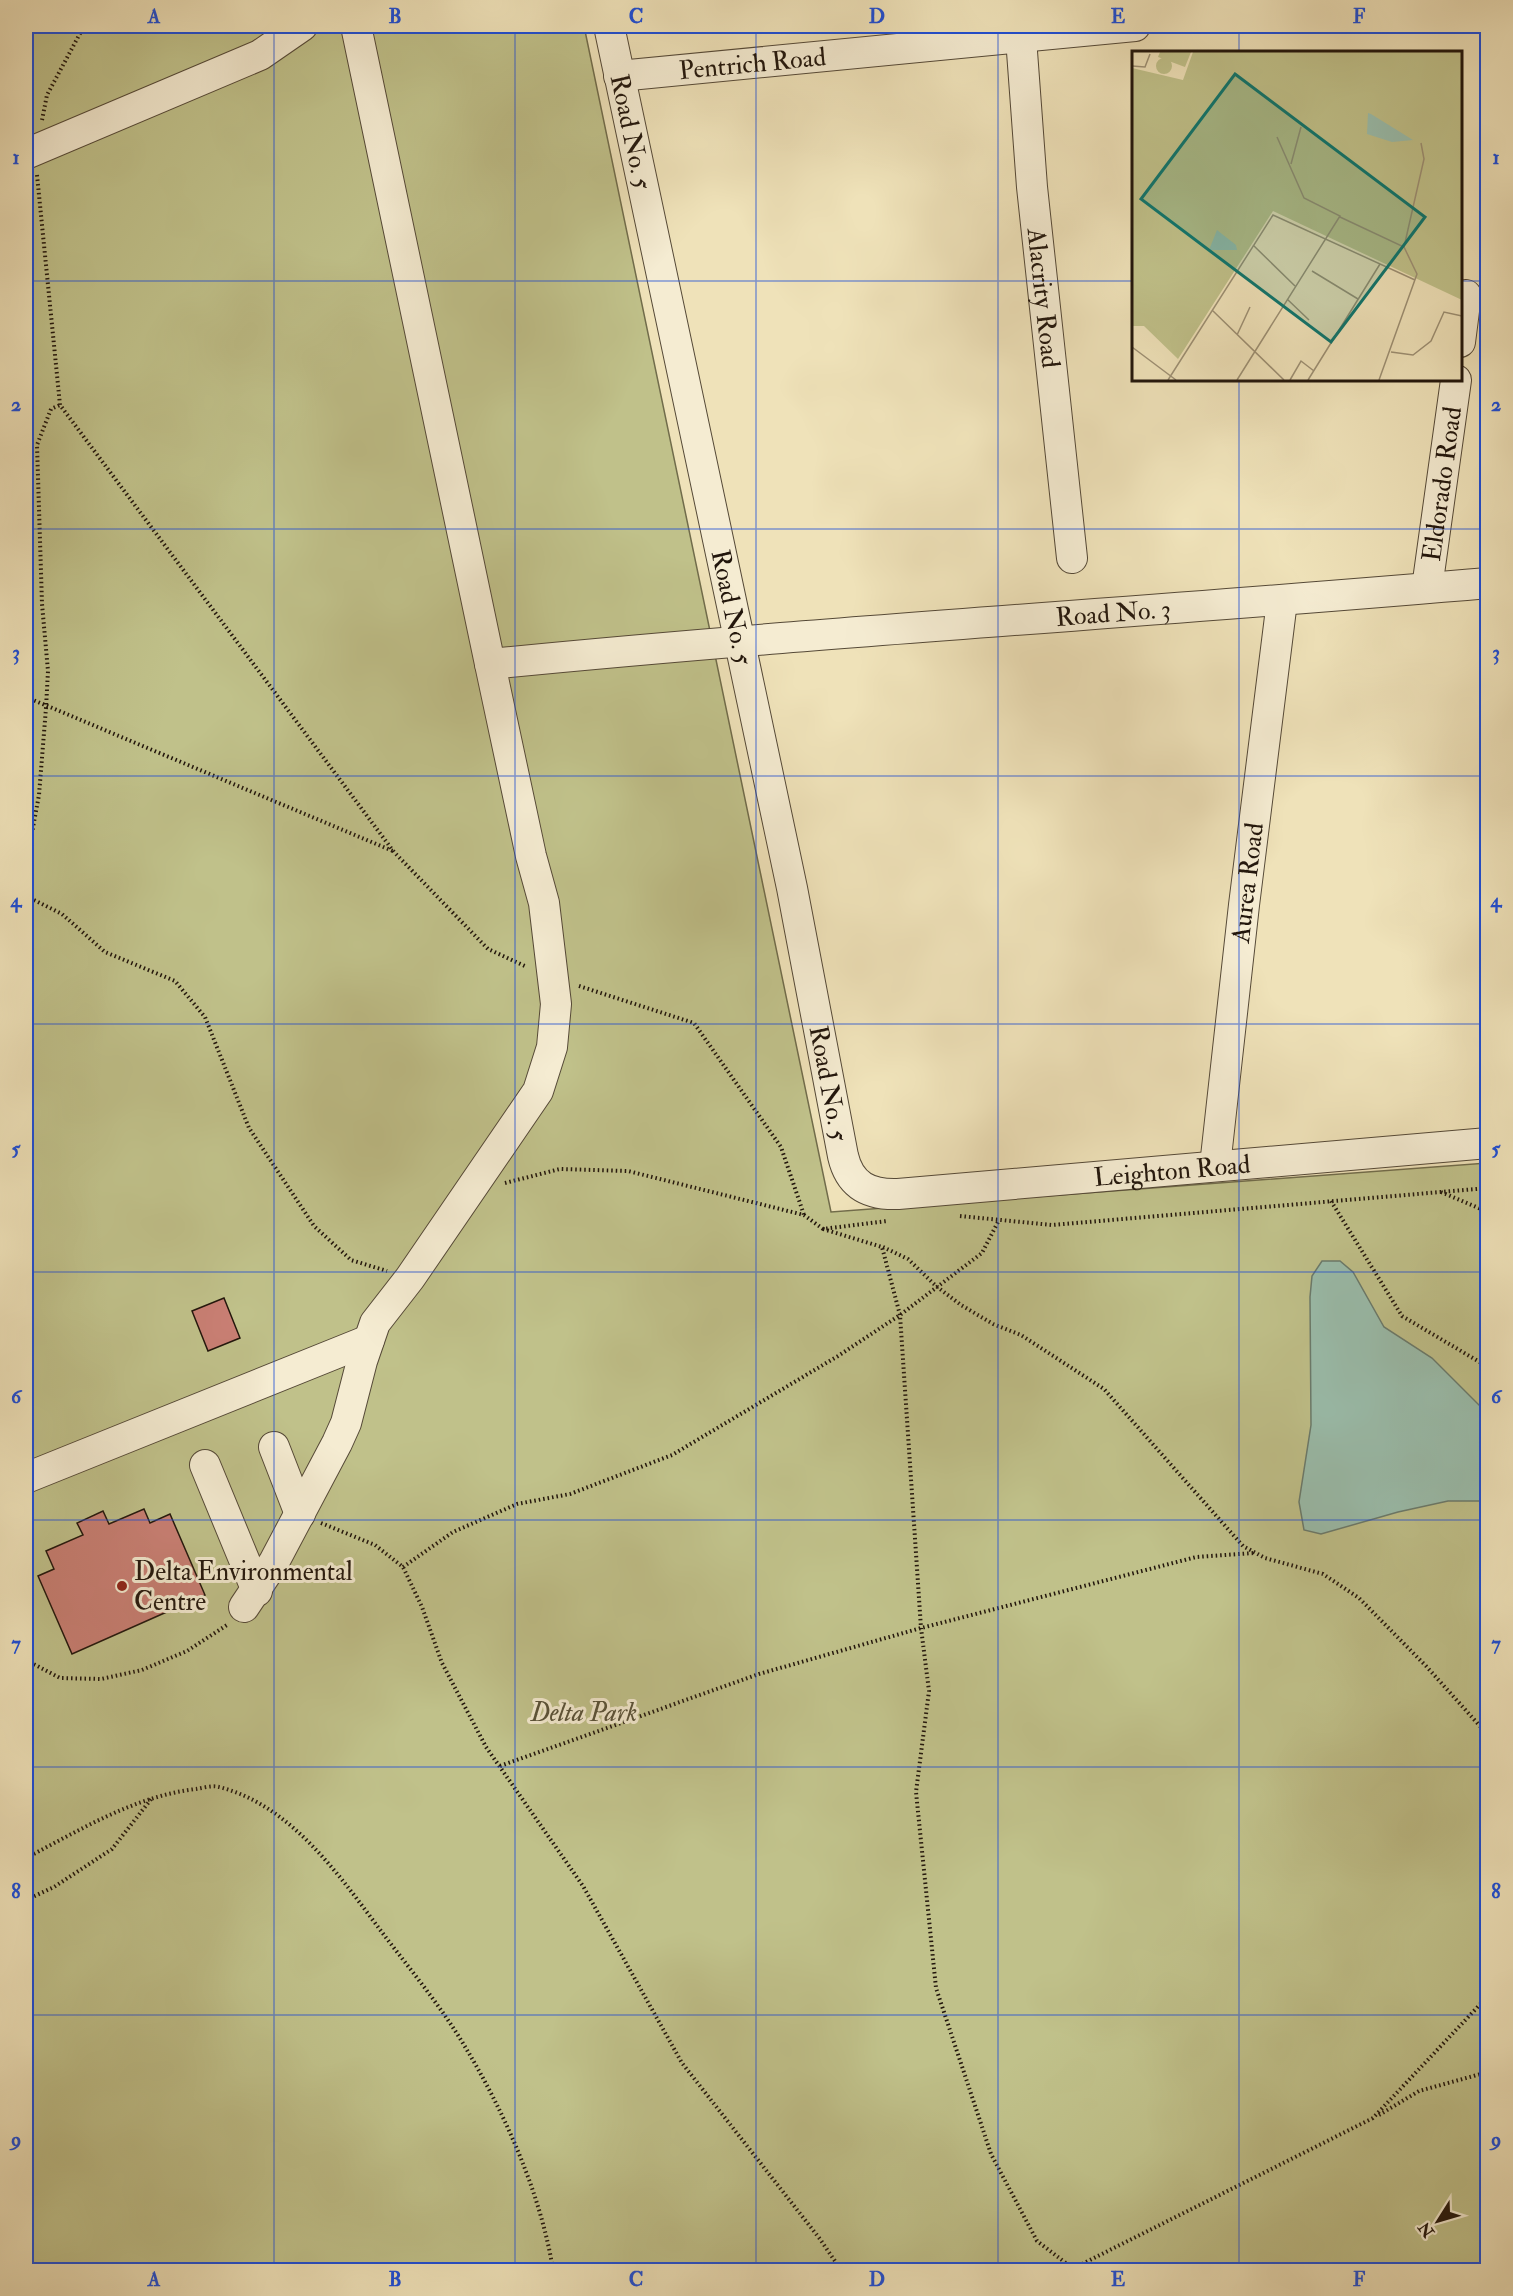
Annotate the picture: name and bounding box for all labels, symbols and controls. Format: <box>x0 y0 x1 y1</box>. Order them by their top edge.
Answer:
text: A <box>147 4 161 29</box>
text: B <box>388 4 402 29</box>
text: C <box>629 4 643 29</box>
text: D <box>869 4 885 29</box>
text: E <box>1111 4 1126 29</box>
text: F <box>1353 4 1366 29</box>
street label: Pentrich Road <box>677 41 828 87</box>
inset map <box>1132 51 1462 381</box>
street label: Road No. 5 <box>603 71 658 193</box>
text: 1 <box>12 145 20 170</box>
text: 1 <box>1492 145 1500 170</box>
street label: Alacrity Road <box>1019 225 1066 370</box>
text: 2 <box>11 392 21 417</box>
text: 2 <box>1491 392 1501 417</box>
street label: Eldorado Road <box>1416 404 1469 564</box>
street label: Road No. 5 <box>704 547 759 668</box>
street label: Road No. 3 <box>1054 593 1172 634</box>
text: 3 <box>12 640 20 665</box>
text: 3 <box>1492 640 1500 665</box>
street label: Aurea Road <box>1225 821 1271 946</box>
text: 4 <box>10 888 23 913</box>
text: 4 <box>1490 888 1503 913</box>
street label: Road No. 5 <box>802 1023 855 1145</box>
text: 5 <box>12 1136 22 1161</box>
text: 5 <box>1492 1136 1502 1161</box>
street label: Leighton Road <box>1092 1149 1252 1194</box>
text: 6 <box>11 1384 23 1409</box>
text: 6 <box>1491 1384 1503 1409</box>
place label: Delta Environmental Centre <box>134 1556 353 1618</box>
marker: Delta Environmental Centre <box>115 1579 129 1593</box>
text: 7 <box>11 1631 21 1656</box>
text: 7 <box>1491 1631 1501 1656</box>
park label: Delta Park <box>530 1697 637 1729</box>
text: 8 <box>11 1879 21 1904</box>
text: 8 <box>1491 1879 1501 1904</box>
text: 9 <box>9 2127 21 2152</box>
text: 9 <box>1489 2127 1501 2152</box>
north arrow <box>1408 2191 1468 2251</box>
text: N <box>1414 2217 1440 2242</box>
text: A <box>147 2267 161 2292</box>
text: B <box>388 2267 402 2292</box>
text: C <box>629 2267 643 2292</box>
text: D <box>869 2267 885 2292</box>
text: E <box>1111 2267 1126 2292</box>
text: F <box>1353 2267 1366 2292</box>

